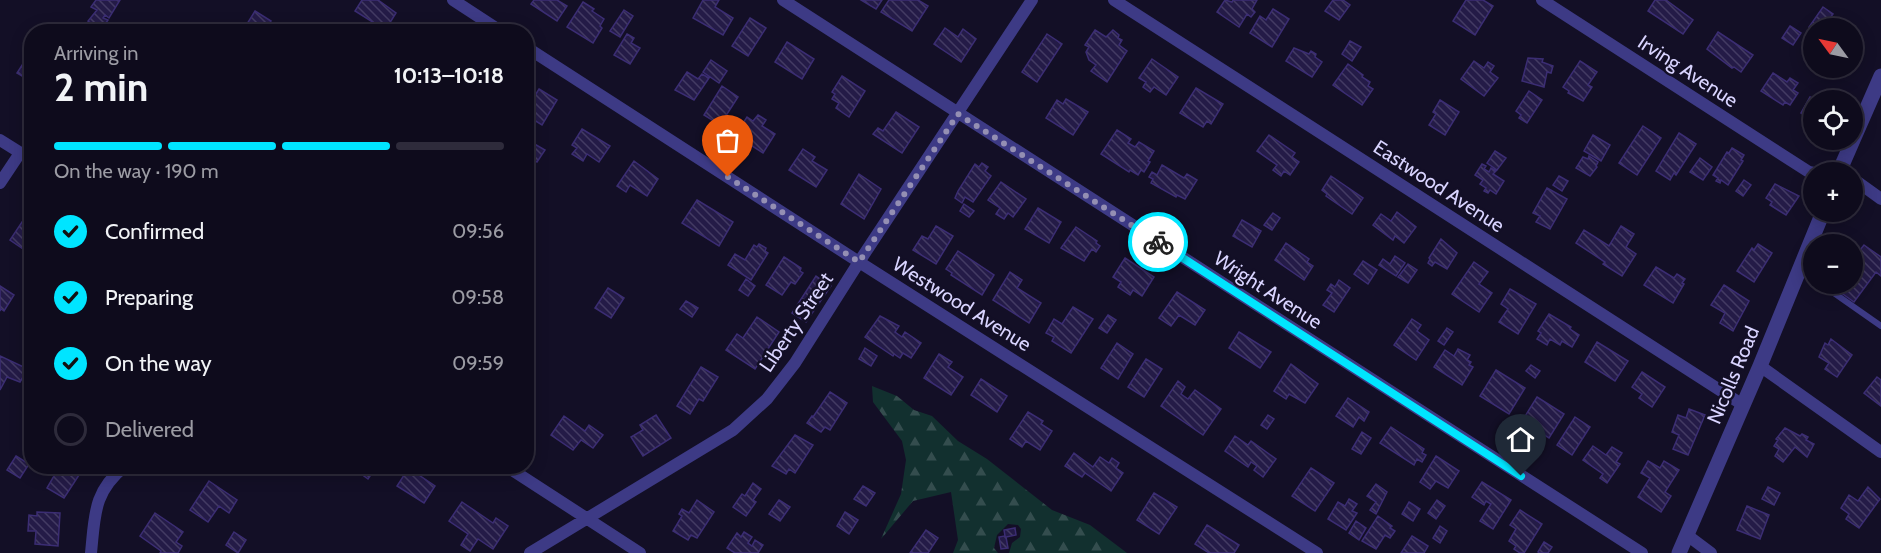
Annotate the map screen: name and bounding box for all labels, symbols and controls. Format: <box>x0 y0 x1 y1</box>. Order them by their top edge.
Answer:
north arrow <box>1803 18 1863 78</box>
map controls <box>1803 18 1863 294</box>
street label: Irving Avenue <box>1633 30 1743 112</box>
text: Arriving in <box>54 41 138 65</box>
text: 10:13–10:18 <box>394 62 504 89</box>
text: 2 min <box>54 63 148 111</box>
button: locate <box>1803 90 1863 150</box>
pin <box>702 115 753 177</box>
icon: bag <box>711 124 744 157</box>
street label: Eastwood Avenue <box>1369 135 1509 237</box>
text: On the way · 190 m <box>54 159 219 183</box>
button: + <box>1803 162 1863 222</box>
courier <box>1128 212 1188 272</box>
icon: check <box>54 215 87 248</box>
text: Confirmed <box>105 218 204 245</box>
text: 09:56 <box>452 219 504 243</box>
icon: bike <box>1142 226 1175 259</box>
button: − <box>1803 234 1863 294</box>
street label: Wright Avenue <box>1209 246 1327 334</box>
street label: Westwood Avenue <box>888 252 1036 356</box>
street label: Liberty Street <box>754 268 838 376</box>
icon: check <box>54 281 87 314</box>
text: Preparing <box>105 284 193 311</box>
text: 09:58 <box>452 285 504 309</box>
street label: Nicolls Road <box>1702 323 1764 427</box>
icon: check <box>54 347 87 380</box>
text: On the way <box>105 350 212 377</box>
text: 09:59 <box>452 351 504 375</box>
pin <box>1495 414 1546 476</box>
text: Delivered <box>105 416 194 443</box>
icon: home <box>1504 423 1537 456</box>

